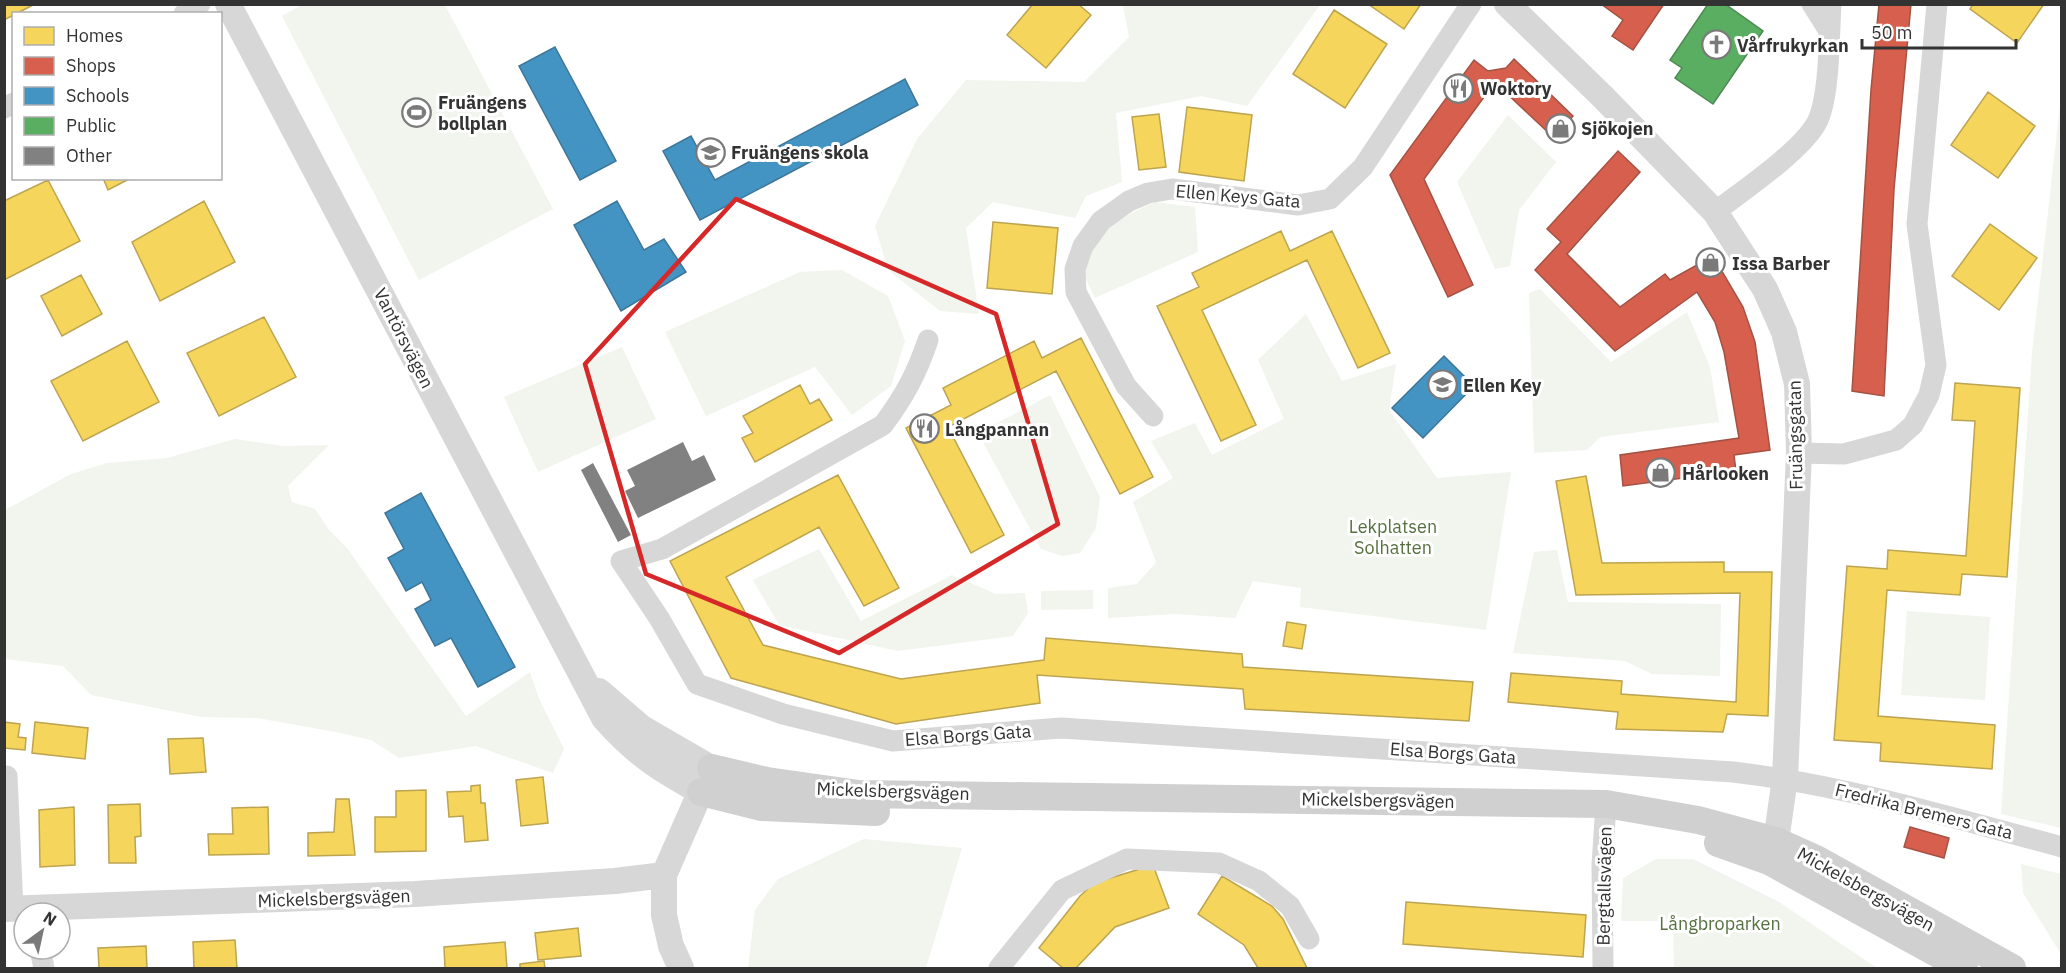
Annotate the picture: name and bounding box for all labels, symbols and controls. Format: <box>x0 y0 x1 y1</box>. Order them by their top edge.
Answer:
legend <box>12 12 222 180</box>
scale bar <box>1862 12 2016 50</box>
text: 50 m <box>1871 21 1913 44</box>
text: Homes <box>66 24 123 47</box>
church icon: Vårfrukyrkan <box>1700 29 1732 61</box>
place label: Vårfrukyrkan <box>1737 34 1849 57</box>
text: Shops <box>66 54 116 77</box>
restaurant icon: Woktory <box>1443 72 1475 104</box>
place label: Woktory <box>1480 77 1552 100</box>
text: Schools <box>66 84 130 107</box>
place label: Fruängens bollplan <box>438 91 527 135</box>
sports icon: Fruängens bollplan <box>401 96 433 128</box>
shop icon: Sjökojen <box>1544 112 1576 144</box>
text: Public <box>66 114 116 137</box>
place label: Sjökojen <box>1581 117 1654 140</box>
school or university icon: Fruängens skola <box>694 136 726 168</box>
place label: Fruängens skola <box>731 141 869 164</box>
text: Other <box>66 144 112 167</box>
street label: Ellen Keys Gata <box>1175 179 1302 213</box>
shop icon: Issa Barber <box>1695 247 1727 279</box>
place label: Issa Barber <box>1732 252 1830 275</box>
street label: Vantörsvägen <box>369 284 439 392</box>
school or university icon: Ellen Key <box>1426 369 1458 401</box>
place label: Ellen Key <box>1463 374 1542 397</box>
street label: Fruängsgatan <box>1783 380 1807 490</box>
restaurant icon: Långpannan <box>908 413 940 445</box>
place label: Långpannan <box>945 418 1049 441</box>
shop icon: Hårlooken <box>1645 457 1677 489</box>
place label: Hårlooken <box>1682 462 1769 485</box>
park label: Lekplatsen Solhatten <box>1349 515 1437 559</box>
street label: Elsa Borgs Gata <box>904 719 1032 751</box>
street label: Elsa Borgs Gata <box>1389 737 1517 769</box>
street label: Mickelsbergsvägen <box>816 777 970 805</box>
street label: Fredrika Bremers Gata <box>1833 778 2016 844</box>
street label: Mickelsbergsvägen <box>1301 787 1455 813</box>
street label: Bergtallsvägen <box>1591 826 1617 946</box>
street label: Mickelsbergsvägen <box>1793 842 1939 936</box>
street label: Mickelsbergsvägen <box>257 884 411 912</box>
north arrow <box>12 901 72 961</box>
text: N <box>40 907 60 930</box>
park label: Långbroparken <box>1659 912 1781 935</box>

